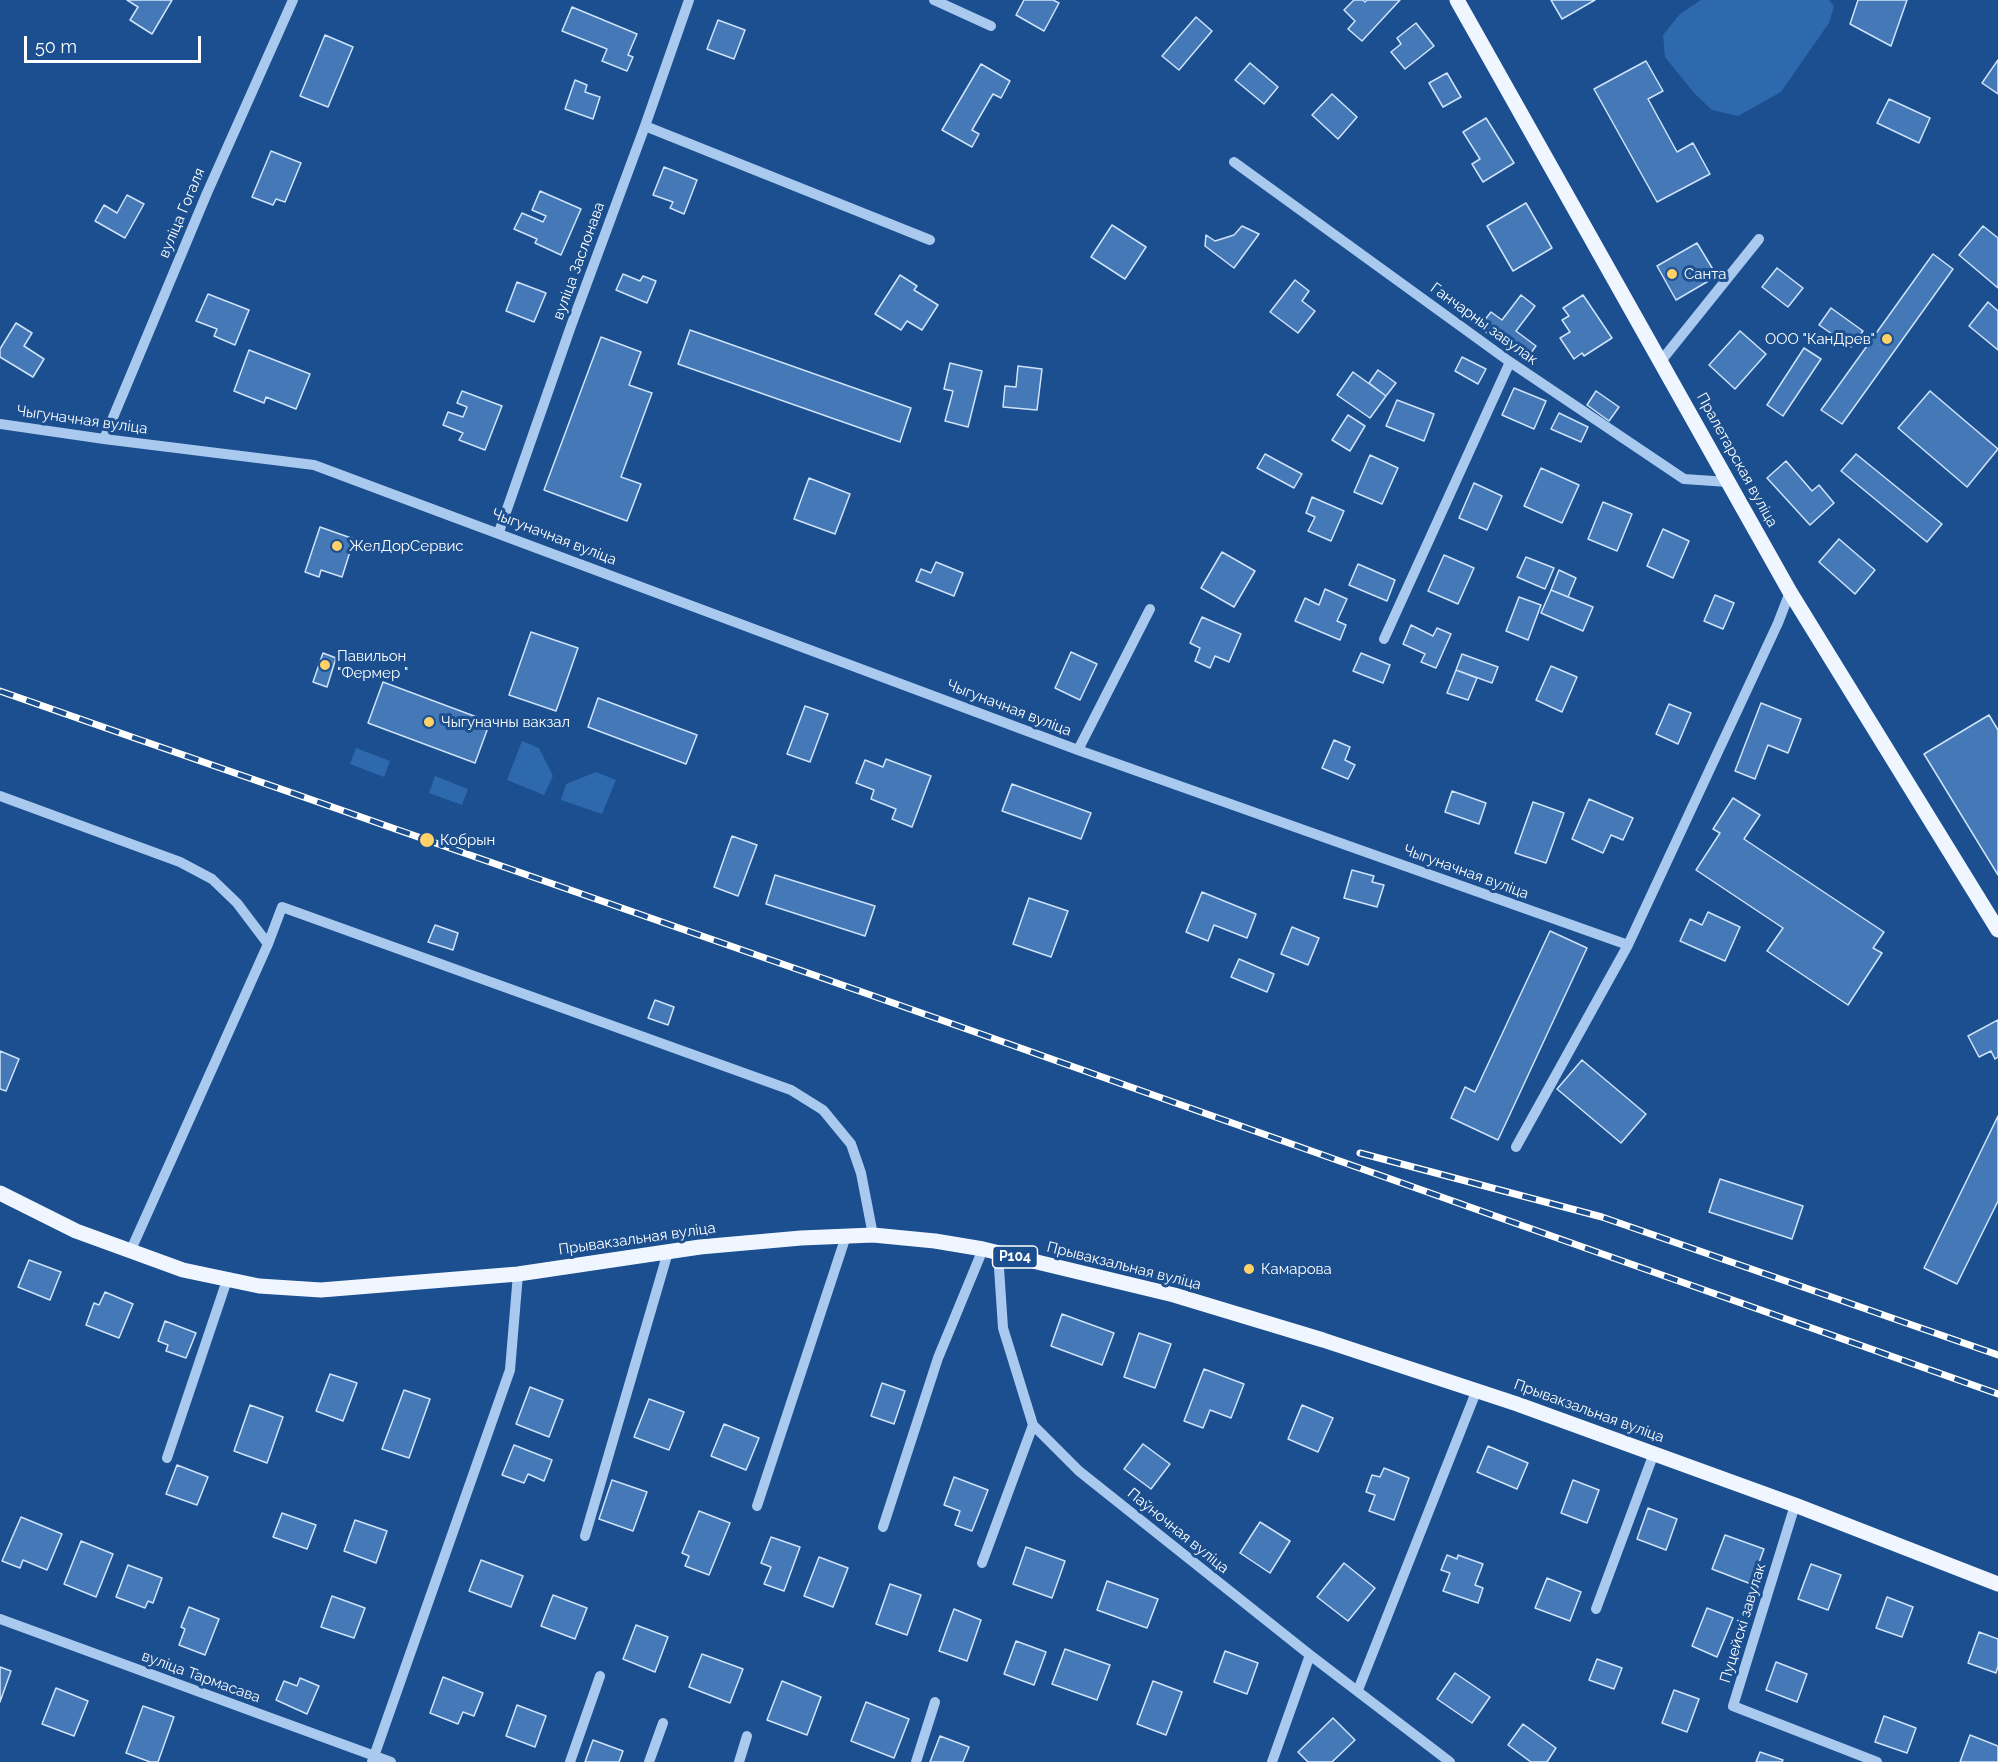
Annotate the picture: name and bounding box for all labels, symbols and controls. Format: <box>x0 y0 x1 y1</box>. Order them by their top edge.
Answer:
scale bar <box>27 24 204 62</box>
text: 50 m <box>35 36 77 57</box>
street label: вуліца Гогаля <box>155 165 209 261</box>
street label: вуліца Заслонава <box>549 200 609 322</box>
place label: Санта <box>1684 265 1726 283</box>
marker: Санта <box>1665 267 1679 281</box>
street label: Ганчарны завулак <box>1427 279 1541 369</box>
place label: ООО "КанДрев" <box>1765 330 1875 348</box>
marker: ООО "КанДрев" <box>1880 332 1894 346</box>
street label: Пралетарская вуліца <box>1693 390 1781 530</box>
street label: Чыгуначная вуліца <box>15 402 149 438</box>
street label: Чыгуначная вуліца <box>489 505 619 569</box>
place label: ЖелДорСервис <box>349 537 464 555</box>
marker: ЖелДорСервис <box>330 539 344 553</box>
place label: Павильон "Фермер " <box>337 647 408 682</box>
marker: Павильон "Фермер " <box>318 658 332 672</box>
street label: Чыгуначная вуліца <box>944 676 1074 740</box>
place label: Чыгуначны вакзал <box>441 713 570 731</box>
marker: Чыгуначны вакзал <box>422 715 436 729</box>
marker: Кобрын <box>418 831 436 849</box>
place label: Кобрын <box>440 831 495 849</box>
street label: Чыгуначная вуліца <box>1401 841 1531 903</box>
street label: Прывакзальная вуліца <box>557 1219 717 1259</box>
street label: Прывакзальная вуліца <box>1045 1238 1203 1294</box>
road number: Р104 <box>992 1246 1038 1268</box>
place label: Камарова <box>1261 1260 1332 1278</box>
marker: Камарова <box>1242 1262 1256 1276</box>
street label: Прывакзальная вуліца <box>1511 1375 1667 1447</box>
street label: Паўночная вуліца <box>1124 1485 1232 1577</box>
street label: Пуцейскі завулак <box>1716 1561 1770 1685</box>
street label: вуліца Тармасава <box>139 1647 263 1707</box>

